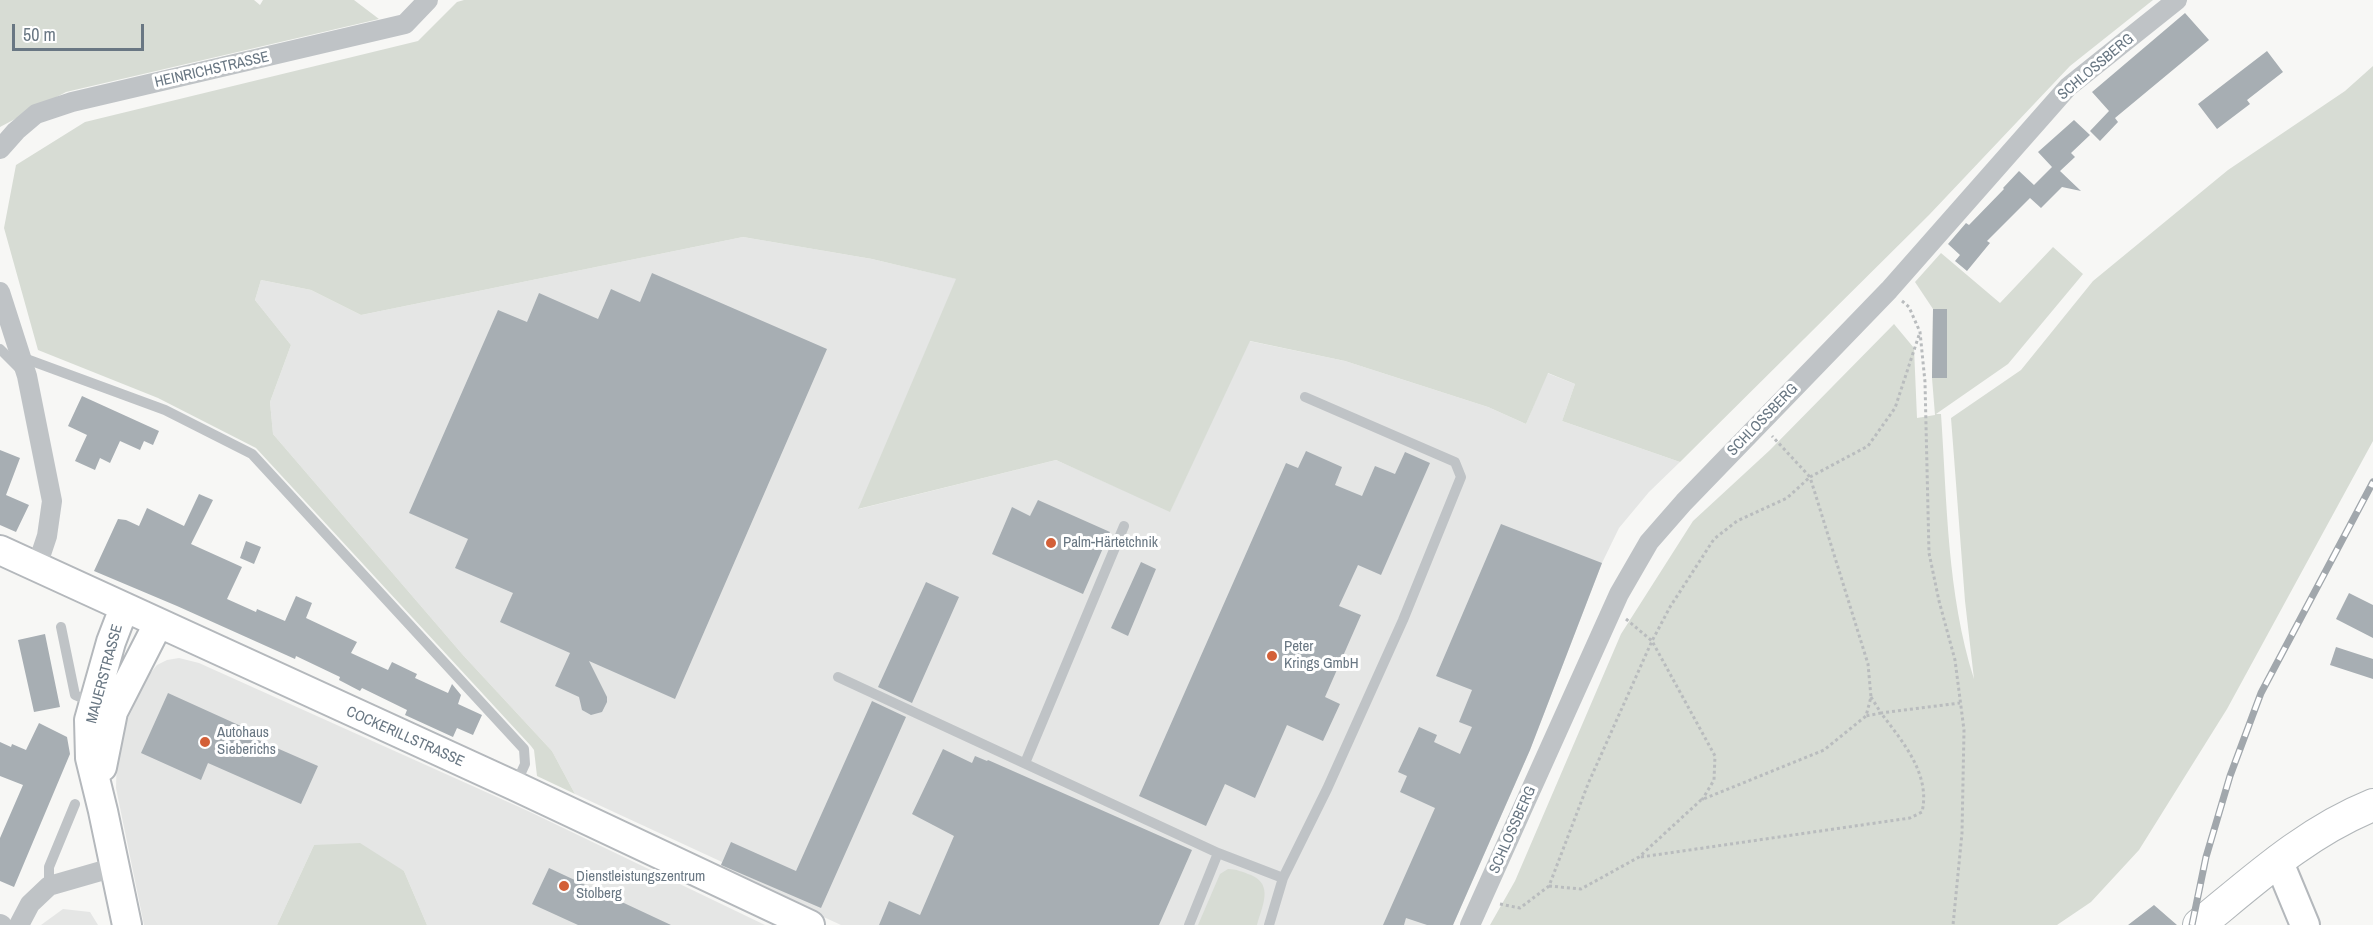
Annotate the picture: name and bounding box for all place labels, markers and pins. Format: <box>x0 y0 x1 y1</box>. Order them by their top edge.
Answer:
place label: Palm-Härtetchnik <box>1063 534 1158 552</box>
marker: Palm-Härtetchnik <box>1044 536 1058 550</box>
place label: Peter Krings GmbH <box>1284 638 1359 673</box>
marker: Peter Krings GmbH <box>1265 649 1279 663</box>
place label: Autohaus Sieberichs <box>217 724 276 759</box>
marker: Autohaus Sieberichs <box>198 735 212 749</box>
place label: Dienstleistungszentrum Stolberg <box>576 868 705 903</box>
marker: Dienstleistungszentrum Stolberg <box>557 879 571 893</box>

